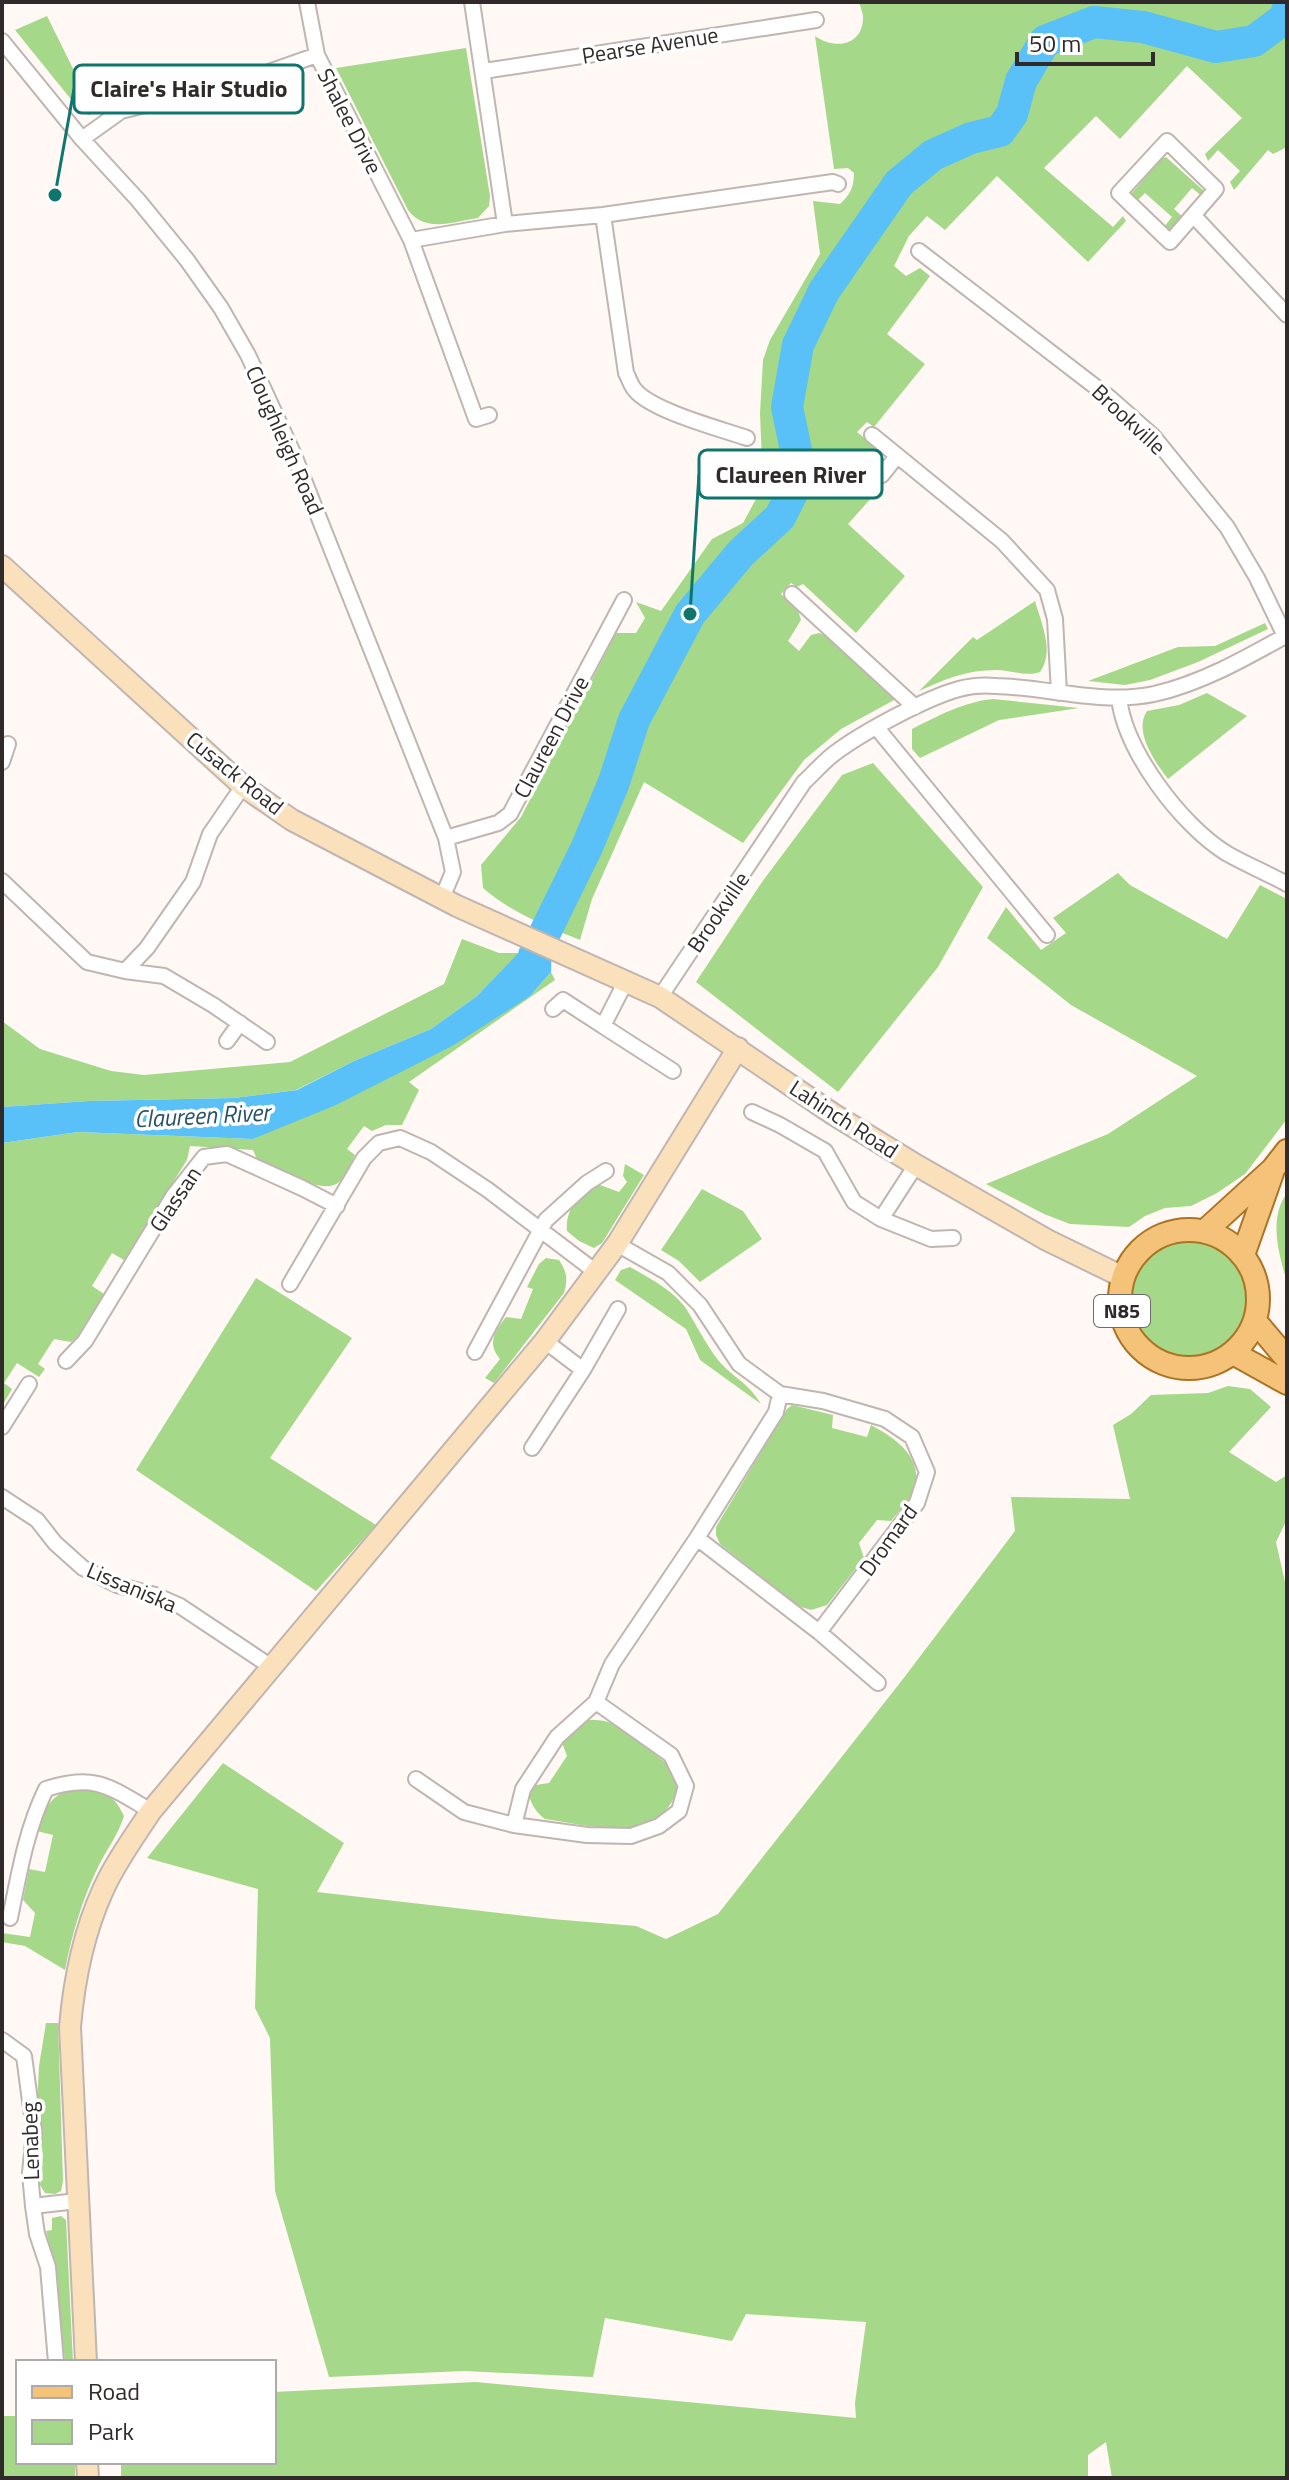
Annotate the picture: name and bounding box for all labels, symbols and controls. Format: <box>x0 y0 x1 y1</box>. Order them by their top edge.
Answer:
scale bar <box>1017 16 1153 66</box>
street label: Pearse Avenue <box>579 17 721 73</box>
text: 50 m <box>1029 25 1081 61</box>
street label: Shalee Drive <box>309 62 391 180</box>
callout: Claire's Hair Studio <box>74 65 303 113</box>
text: Claire's Hair Studio <box>90 70 288 106</box>
street label: Cloughleigh Road <box>237 360 333 520</box>
street label: Brookville <box>1084 375 1174 463</box>
callout: Claureen River <box>699 450 882 498</box>
text: Claureen River <box>715 456 867 492</box>
street label: Claureen Drive <box>505 670 597 804</box>
street label: Cusack Road <box>179 723 291 823</box>
street label: Brookville <box>678 865 758 959</box>
street label: Lahinch Road <box>783 1071 905 1167</box>
water label: Claureen River <box>133 1093 274 1137</box>
street label: Glassan <box>141 1159 209 1239</box>
road number: N85 <box>1094 1295 1150 1327</box>
street label: Dromard <box>850 1497 926 1583</box>
street label: Lissaniska <box>82 1553 182 1621</box>
street label: Lenabeg <box>12 2101 48 2181</box>
legend <box>16 2360 276 2464</box>
text: Road <box>88 2373 140 2409</box>
text: Park <box>88 2413 134 2449</box>

